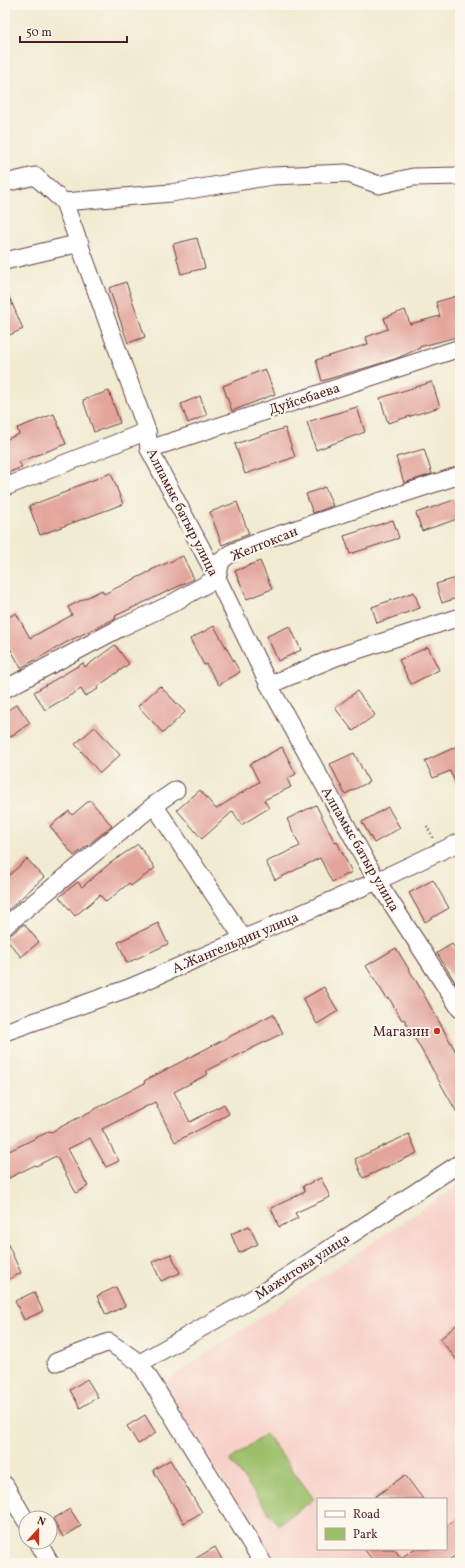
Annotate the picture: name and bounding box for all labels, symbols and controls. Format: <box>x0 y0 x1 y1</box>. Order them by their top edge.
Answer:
scale bar <box>20 18 127 44</box>
text: 50 m <box>26 25 52 41</box>
street label: Дуйсебаева <box>266 379 343 420</box>
street label: Алпамыс батыр улица <box>141 445 222 580</box>
street label: Желтоксан <box>228 522 301 566</box>
street label: Алпамыс батыр улица <box>316 784 403 916</box>
street label: А.Жангельдин улица <box>169 908 302 979</box>
place label: Магазин <box>373 1023 429 1042</box>
marker: Магазин <box>432 1026 442 1036</box>
street label: Мажитова улица <box>252 1230 354 1305</box>
legend <box>317 1498 447 1550</box>
text: Road <box>353 1507 380 1523</box>
north arrow <box>18 1510 58 1550</box>
text: N <box>35 1514 47 1530</box>
text: Park <box>353 1527 378 1543</box>

